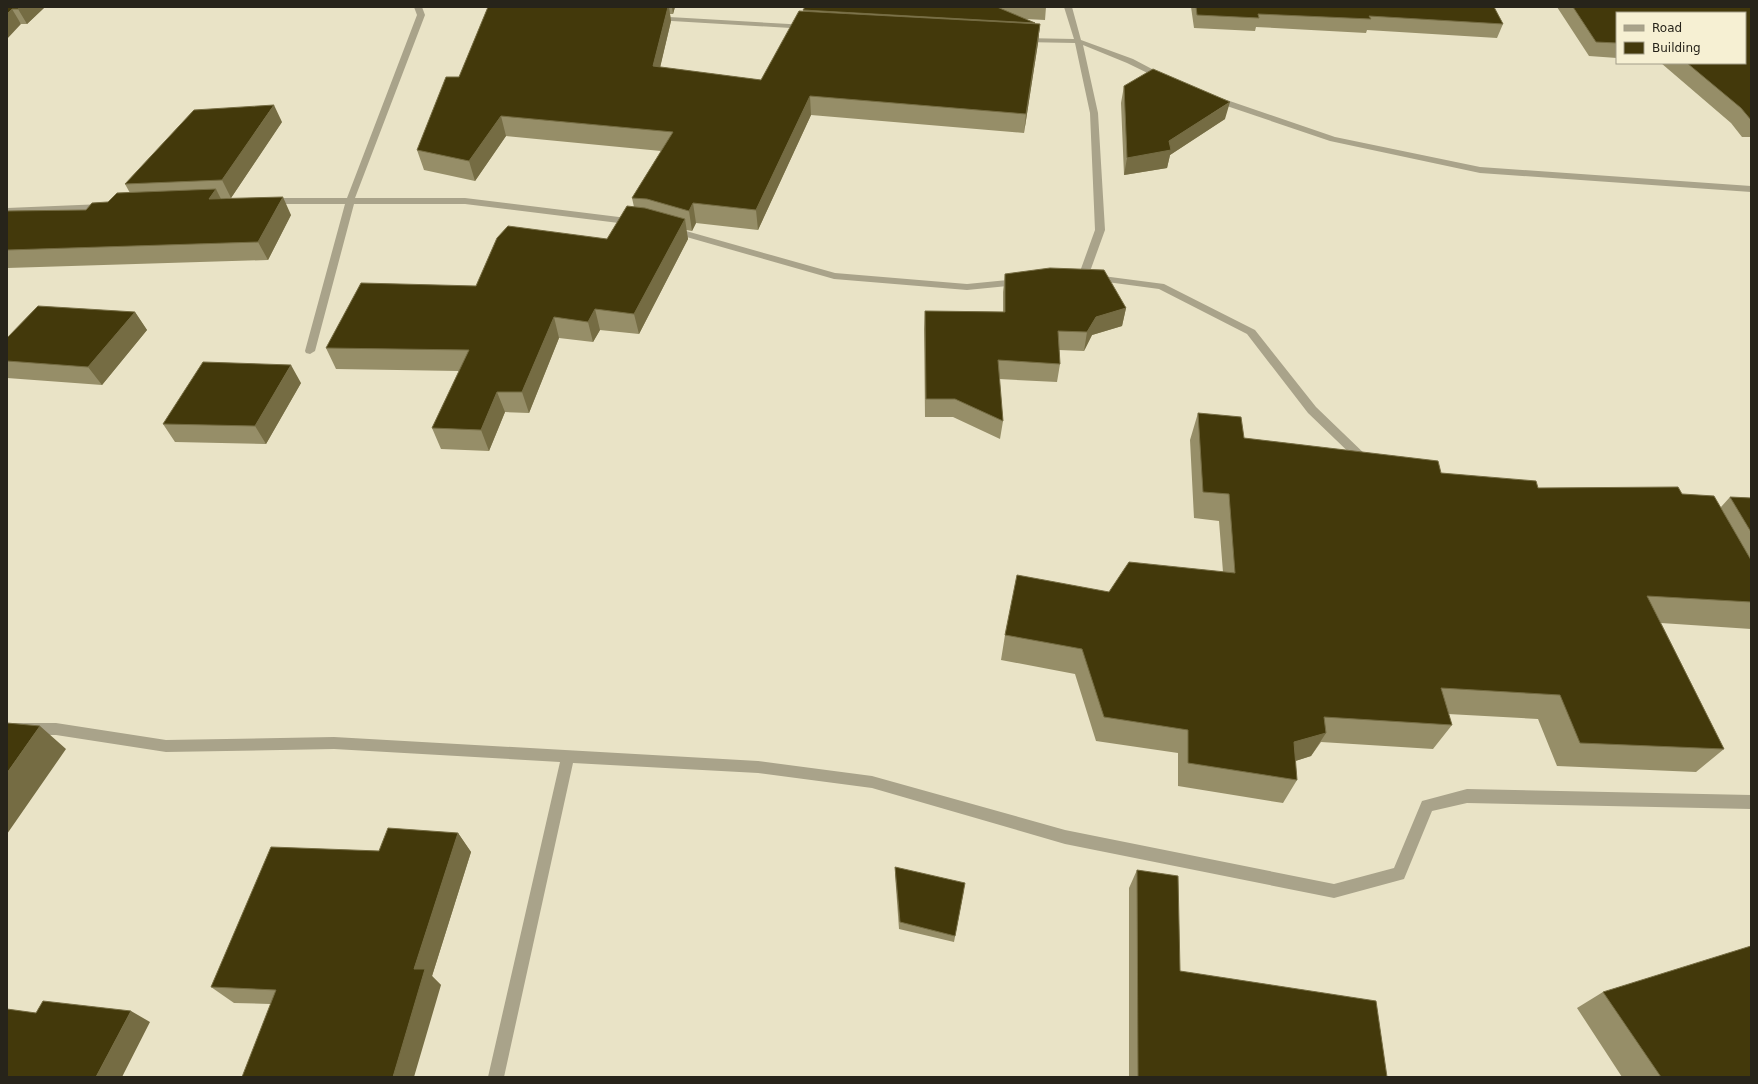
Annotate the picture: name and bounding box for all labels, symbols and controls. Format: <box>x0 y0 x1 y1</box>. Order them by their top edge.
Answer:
legend <box>1616 12 1746 64</box>
text: Road <box>1652 21 1682 35</box>
text: Building <box>1652 41 1701 55</box>

